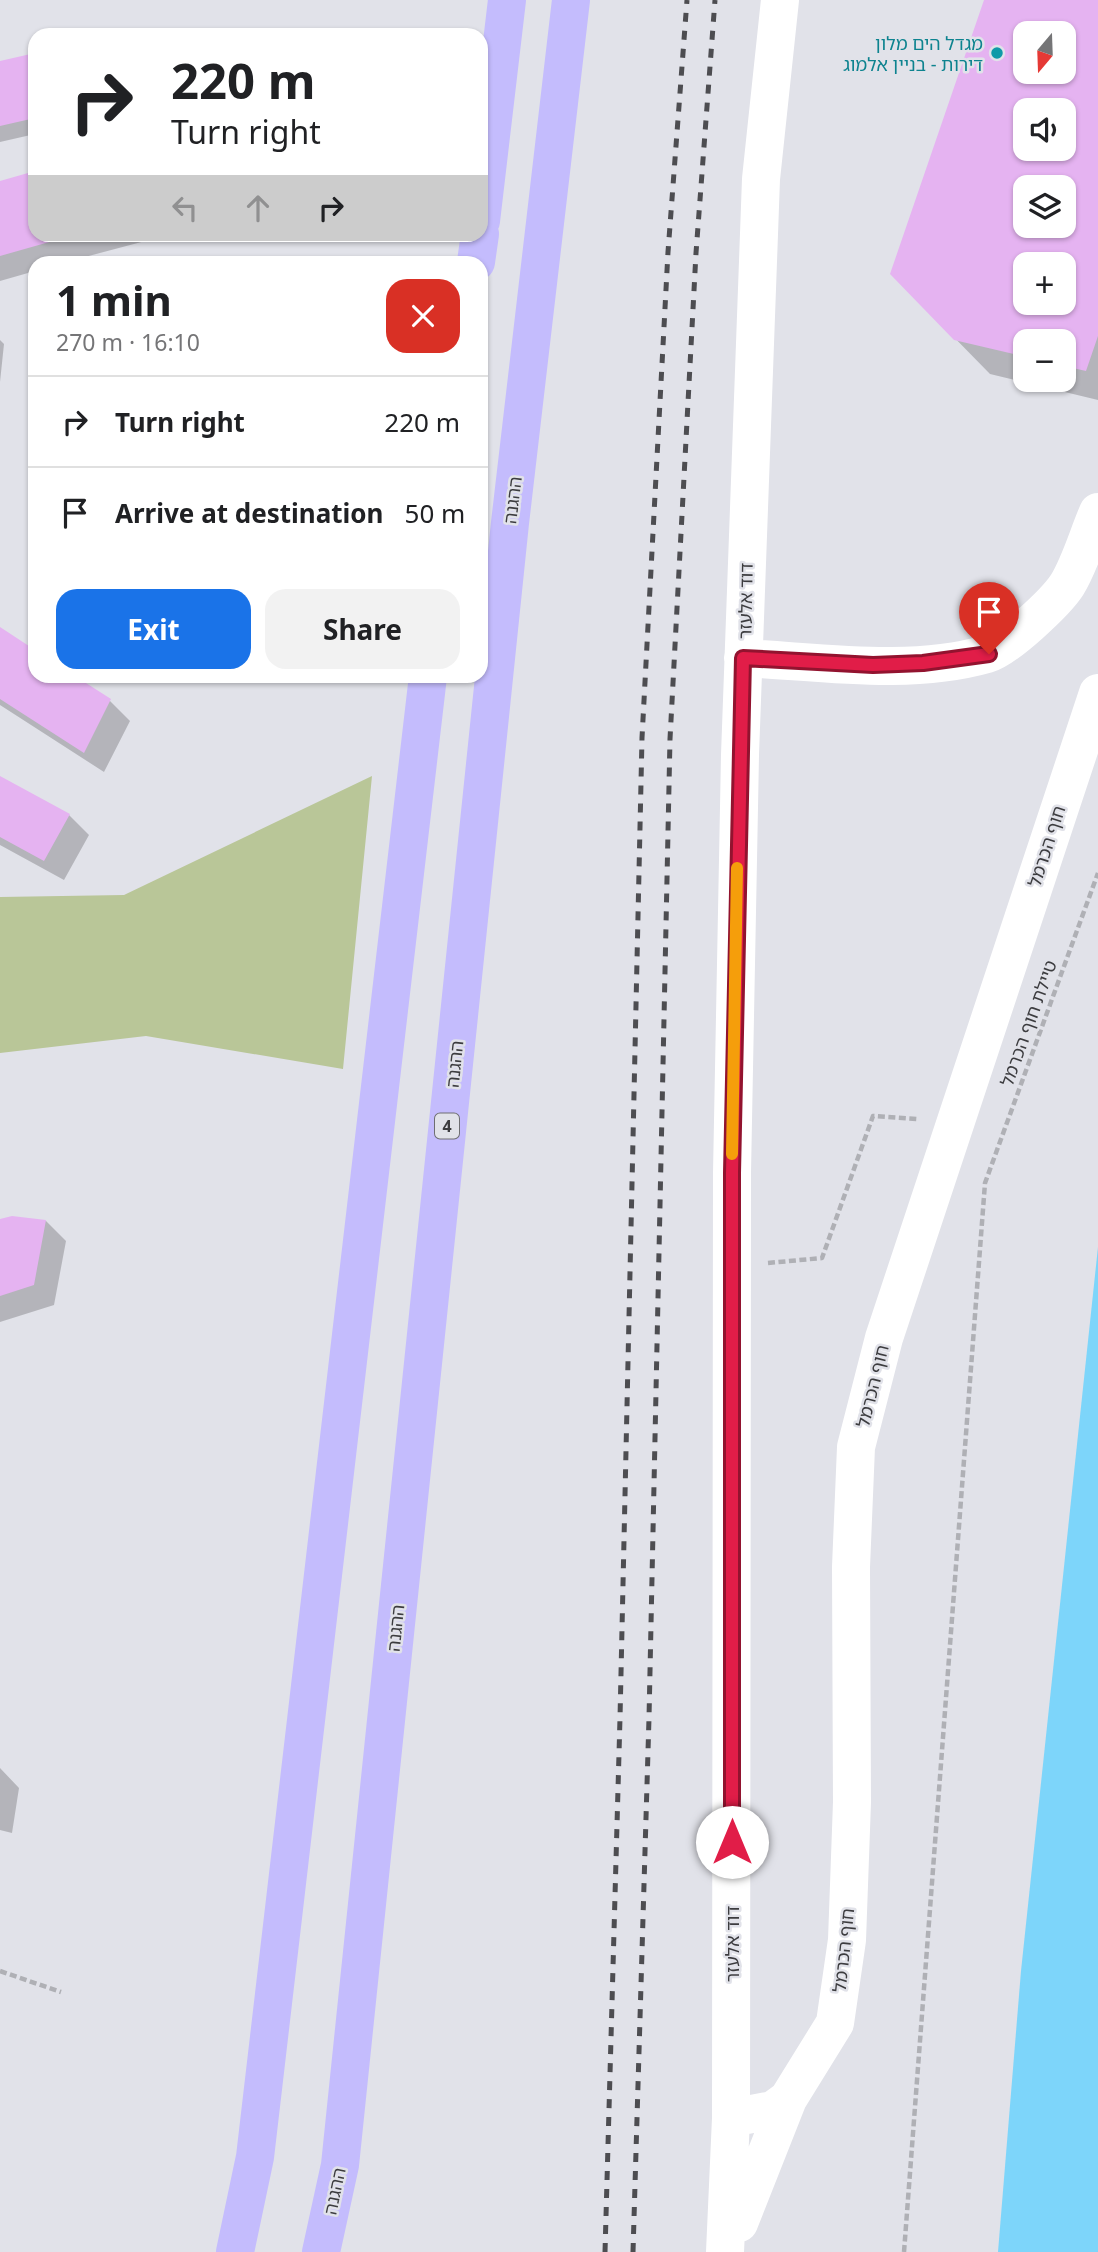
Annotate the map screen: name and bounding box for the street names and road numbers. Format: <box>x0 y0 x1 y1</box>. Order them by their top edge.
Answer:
street label: ההגנה <box>497 475 527 525</box>
street label: דוד אלעזר <box>732 562 758 639</box>
street label: חוף הכרמל <box>1022 802 1070 890</box>
street label: טיילת חוף הכרמל <box>994 957 1062 1089</box>
street label: ההגנה <box>440 1039 468 1089</box>
road number: 4 <box>435 1114 459 1138</box>
street label: חוף הכרמל <box>850 1342 894 1430</box>
street label: ההגנה <box>381 1603 409 1653</box>
street label: דוד אלעזר <box>720 1906 744 1982</box>
street label: חוף הכרמל <box>827 1907 859 1993</box>
street label: ההגנה <box>317 2165 351 2217</box>

